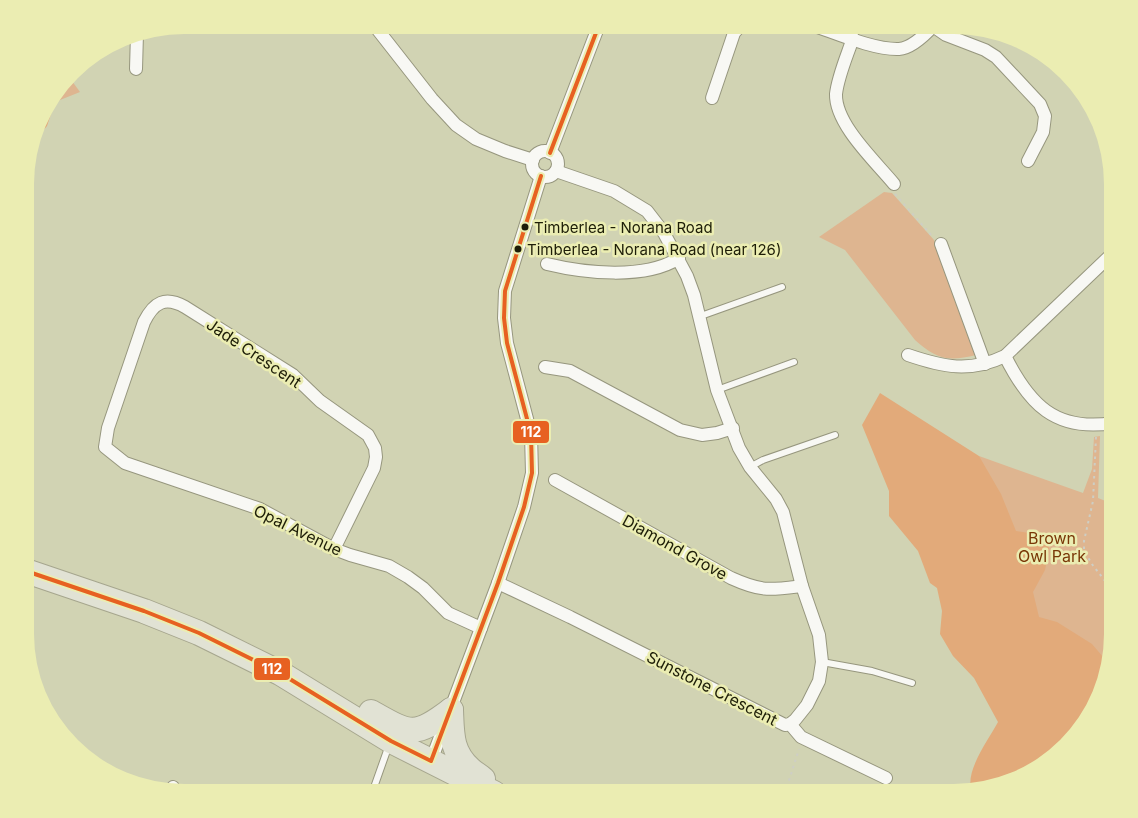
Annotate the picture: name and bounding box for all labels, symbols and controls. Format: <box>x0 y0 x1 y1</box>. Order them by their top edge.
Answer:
place label: Timberlea - Norana Road <box>534 218 713 237</box>
marker: Timberlea - Norana Road <box>520 222 530 232</box>
place label: Timberlea - Norana Road (near 126) <box>527 240 781 259</box>
marker: Timberlea - Norana Road (near 126) <box>513 244 523 254</box>
street label: Jade Crescent <box>203 314 305 392</box>
line badge: 112 <box>512 420 550 444</box>
text: 112 <box>521 423 542 440</box>
street label: Opal Avenue <box>251 500 345 560</box>
street label: Diamond Grove <box>619 510 731 584</box>
park label: Brown Owl Park <box>1018 528 1086 566</box>
street label: Sunstone Crescent <box>643 646 781 730</box>
line badge: 112 <box>253 657 291 681</box>
text: 112 <box>262 660 283 677</box>

